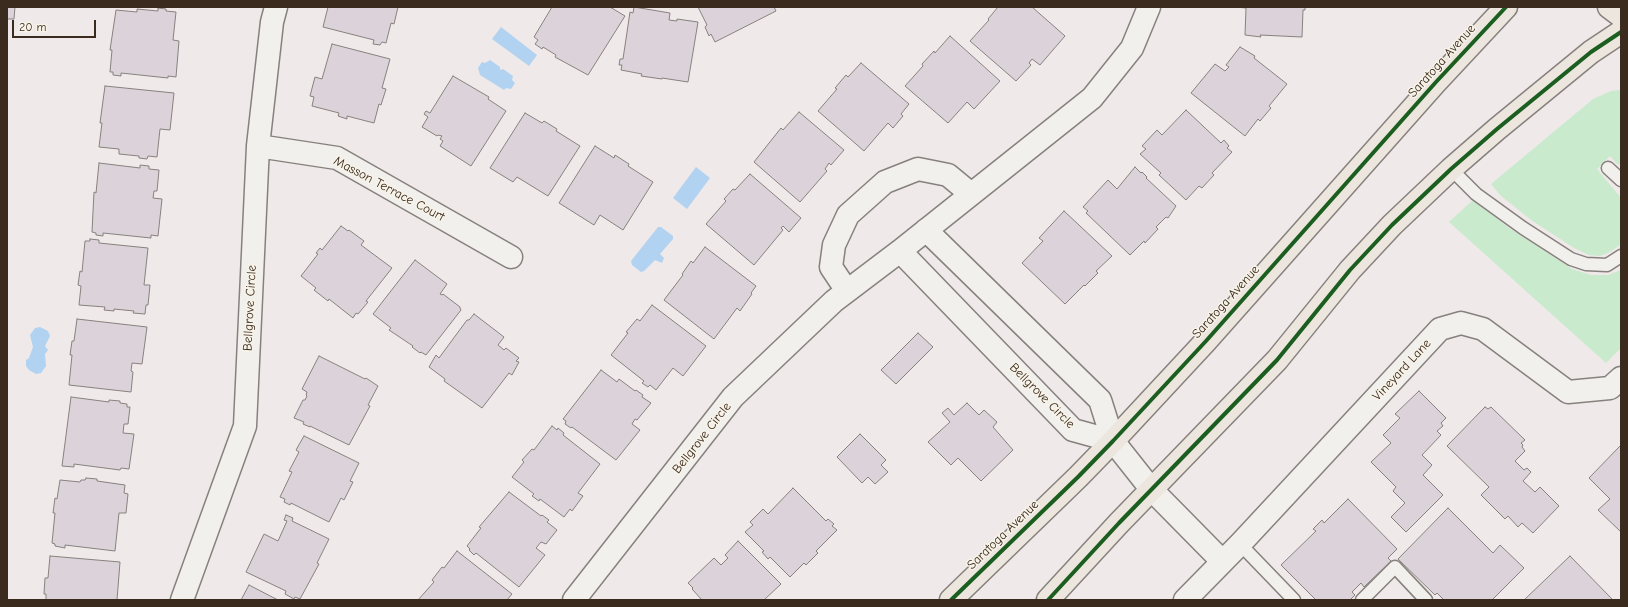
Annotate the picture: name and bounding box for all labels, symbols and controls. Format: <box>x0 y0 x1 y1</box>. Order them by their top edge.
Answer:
scale bar <box>14 12 98 38</box>
text: 20 m <box>19 20 47 34</box>
street label: Saratoga Avenue <box>1405 21 1479 101</box>
street label: Masson Terrace Court <box>331 153 447 225</box>
street label: Saratoga Avenue <box>1189 262 1263 342</box>
street label: Bellgrove Circle <box>240 265 260 351</box>
street label: Vineyard Lane <box>1369 336 1435 404</box>
street label: Bellgrove Circle <box>1006 360 1078 432</box>
street label: Bellgrove Circle <box>669 399 735 477</box>
street label: Saratoga Avenue <box>964 497 1042 573</box>

